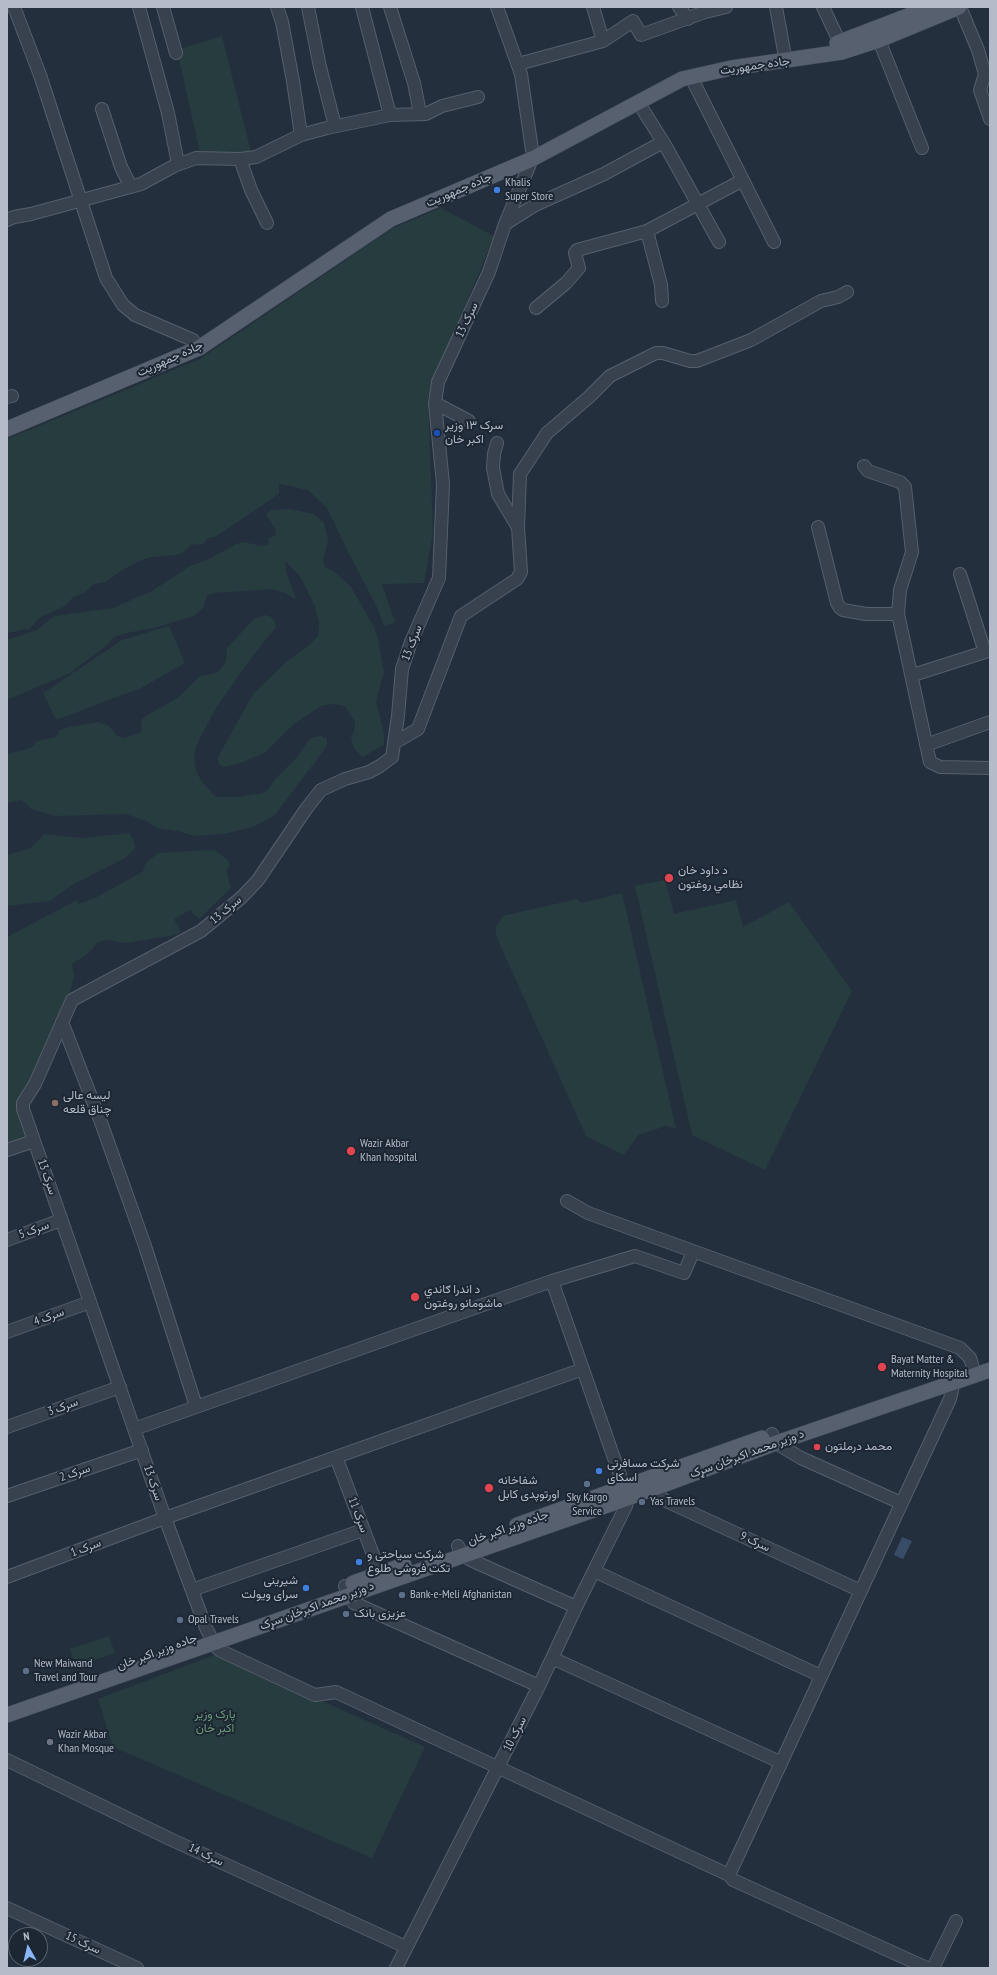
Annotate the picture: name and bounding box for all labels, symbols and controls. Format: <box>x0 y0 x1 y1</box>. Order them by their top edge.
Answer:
street label: جاده جمهوریت <box>719 54 791 78</box>
street label: جاده جمهوریت <box>424 170 494 210</box>
place label: Khalis Super Store <box>505 176 553 204</box>
marker: Khalis Super Store <box>492 185 502 195</box>
street label: سرک 13 <box>453 300 481 340</box>
street label: جاده جمهوریت <box>135 338 205 380</box>
place label: سرک ۱۳ وزیر اکبر خان <box>445 419 503 447</box>
marker: سرک ۱۳ وزیر اکبر خان <box>432 428 442 438</box>
street label: سرک 13 <box>399 623 425 663</box>
place label: د داود خان نظامي روغتون <box>678 864 743 892</box>
marker: د داود خان نظامي روغتون <box>663 872 675 884</box>
street label: سرک 13 <box>207 893 245 927</box>
place label: لیسه عالی چناق قلعه <box>63 1089 111 1117</box>
marker: لیسه عالی چناق قلعه <box>50 1098 60 1108</box>
place label: Wazir Akbar Khan hospital <box>360 1137 417 1165</box>
marker: Wazir Akbar Khan hospital <box>345 1145 357 1157</box>
street label: سرک 13 <box>34 1157 60 1197</box>
street label: سرک 5 <box>17 1218 51 1242</box>
place label: د اندرا ګاندي ماشومانو روغتون <box>424 1283 502 1311</box>
marker: د اندرا ګاندي ماشومانو روغتون <box>409 1291 421 1303</box>
street label: سرک 4 <box>32 1305 66 1329</box>
place label: Bayat Matter & Maternity Hospital <box>891 1353 967 1381</box>
marker: Bayat Matter & Maternity Hospital <box>876 1361 888 1373</box>
street label: سرک 3 <box>46 1395 80 1419</box>
street label: د وزیر محمد اکبرخان سړک <box>688 1427 806 1481</box>
place label: محمد درملتون <box>825 1440 892 1454</box>
marker: محمد درملتون <box>812 1442 822 1452</box>
place label: شرکت مسافرتی اسکای <box>607 1457 679 1485</box>
street label: سرک 2 <box>58 1461 92 1485</box>
street label: سرک 13 <box>140 1463 166 1503</box>
marker: شرکت مسافرتی اسکای <box>594 1466 604 1476</box>
place label: شفاخانه اورتوپدی کابل <box>498 1474 560 1502</box>
marker: Sky Kargo Service <box>582 1479 592 1489</box>
marker: شفاخانه اورتوپدی کابل <box>483 1482 495 1494</box>
place label: Sky Kargo Service <box>567 1491 607 1519</box>
street label: سرک 11 <box>345 1495 371 1535</box>
place label: Yas Travels <box>650 1495 695 1509</box>
marker: Yas Travels <box>637 1497 647 1507</box>
street label: جاده وزیر اکبر خان <box>466 1507 550 1549</box>
street label: سرک 9 <box>738 1529 772 1555</box>
street label: سرک 1 <box>69 1536 103 1560</box>
place label: شرکت سیاحتی و تکت فروشی طلوع <box>367 1548 450 1576</box>
marker: شرکت سیاحتی و تکت فروشی طلوع <box>354 1557 364 1567</box>
place label: شیرینی سرای ویولت <box>241 1574 298 1602</box>
street label: د وزیر محمد اکبرخان سړک <box>258 1579 376 1633</box>
marker: شیرینی سرای ویولت <box>301 1583 311 1593</box>
place label: Bank-e-Meli Afghanistan <box>410 1588 512 1602</box>
marker: Bank-e-Meli Afghanistan <box>397 1590 407 1600</box>
place label: عزیزی بانک <box>354 1607 406 1621</box>
marker: عزیزی بانک <box>341 1609 351 1619</box>
place label: Opal Travels <box>188 1613 239 1627</box>
marker: Opal Travels <box>175 1615 185 1625</box>
street label: جاده وزیر اکبر خان <box>115 1631 199 1673</box>
place label: New Maiwand Travel and Tour <box>34 1657 97 1685</box>
marker: New Maiwand Travel and Tour <box>21 1666 31 1676</box>
park label: پارک وزیر اکبر خان <box>194 1708 236 1736</box>
street label: سرک 10 <box>500 1714 530 1754</box>
place label: Wazir Akbar Khan Mosque <box>58 1728 114 1756</box>
marker: Wazir Akbar Khan Mosque <box>45 1737 55 1747</box>
street label: سرک 14 <box>186 1841 226 1869</box>
north arrow <box>8 1927 48 1967</box>
text: N <box>23 1929 30 1943</box>
street label: سرک 15 <box>63 1929 103 1957</box>

